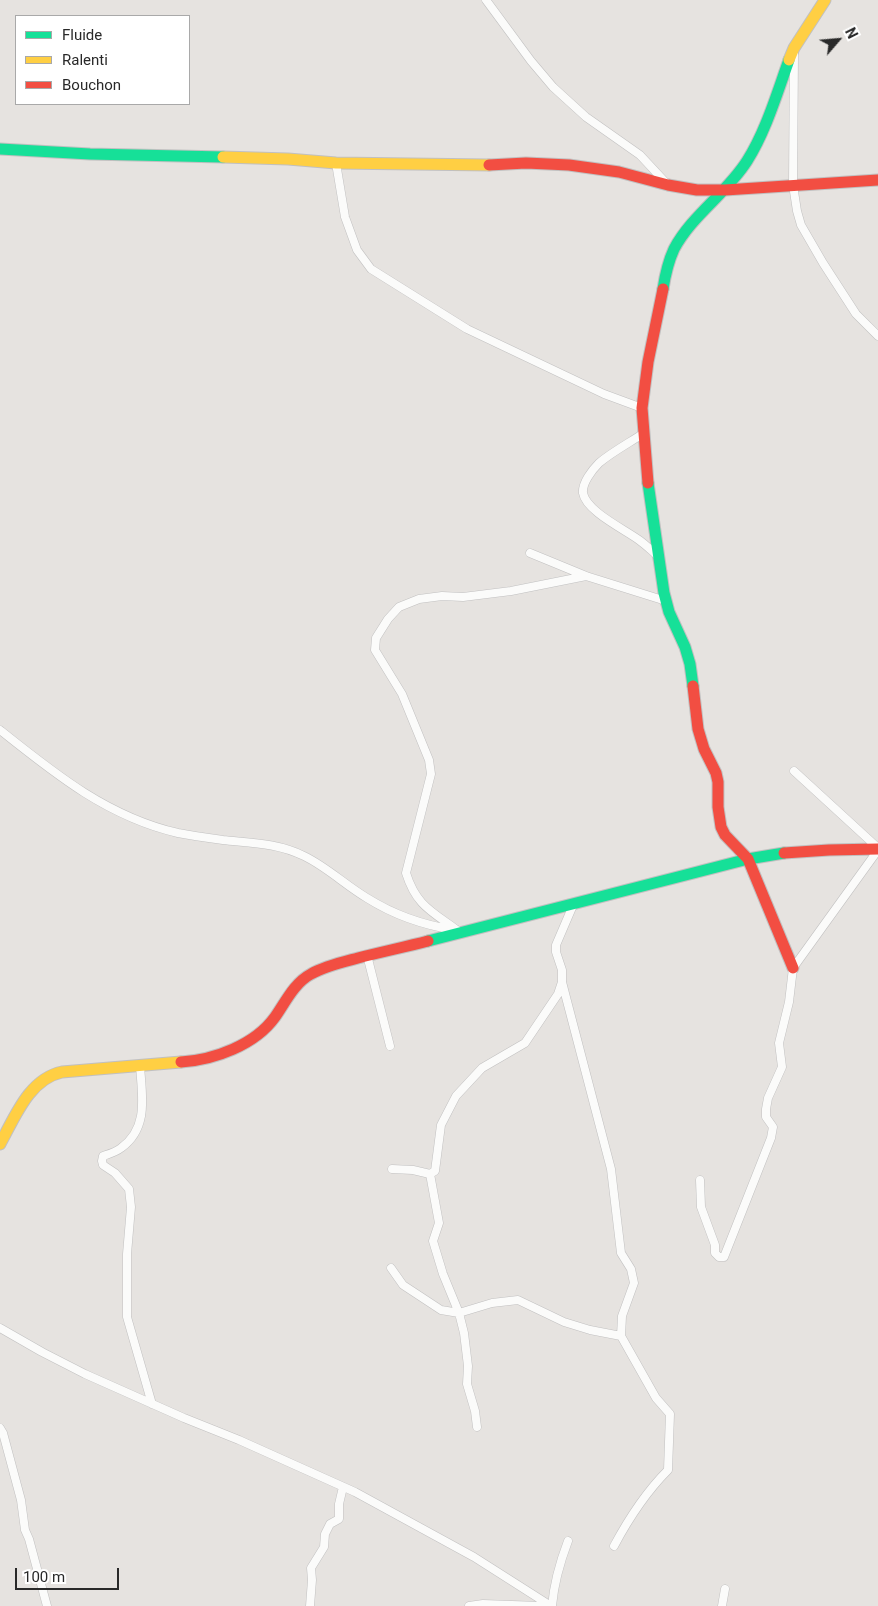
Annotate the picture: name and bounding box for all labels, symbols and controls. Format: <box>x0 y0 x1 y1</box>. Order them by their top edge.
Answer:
legend <box>15 15 190 105</box>
north arrow <box>813 15 863 65</box>
text: N <box>842 25 861 41</box>
text: Fluide <box>62 26 102 44</box>
text: Ralenti <box>62 51 108 69</box>
text: Bouchon <box>62 76 121 94</box>
scale bar <box>18 1558 121 1590</box>
text: 100 m <box>23 1568 65 1586</box>

